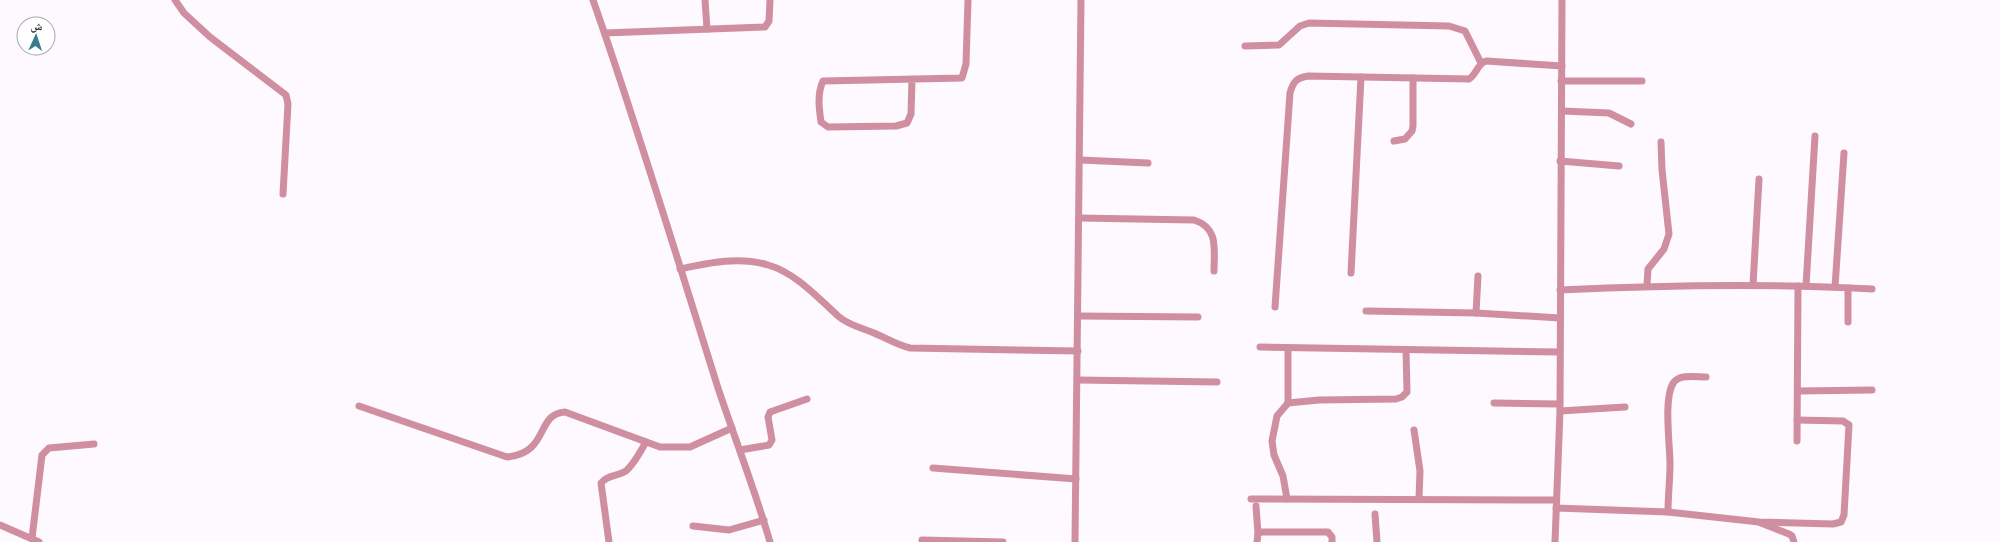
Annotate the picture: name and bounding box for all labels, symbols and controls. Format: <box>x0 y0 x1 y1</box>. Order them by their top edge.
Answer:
north arrow <box>16 16 56 56</box>
text: ش <box>30 19 43 34</box>

